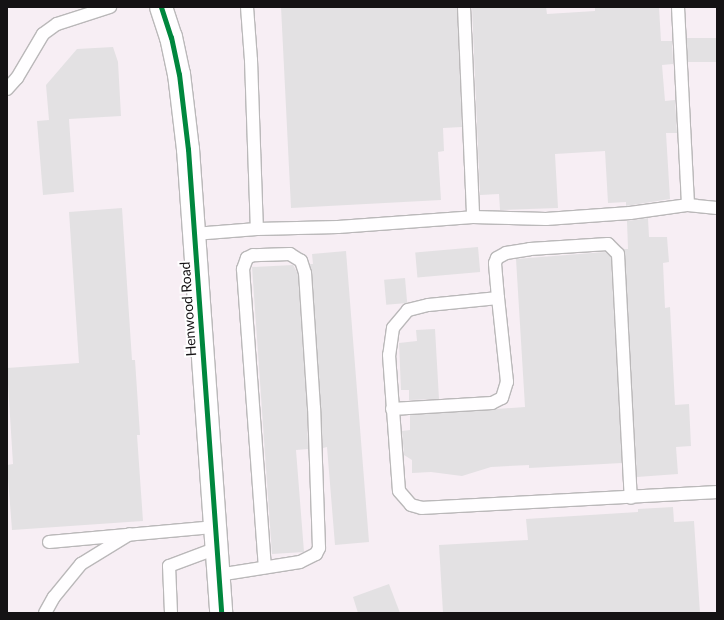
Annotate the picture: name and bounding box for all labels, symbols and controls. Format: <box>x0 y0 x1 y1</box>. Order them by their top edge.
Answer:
street label: Henwood Road <box>176 261 200 357</box>

